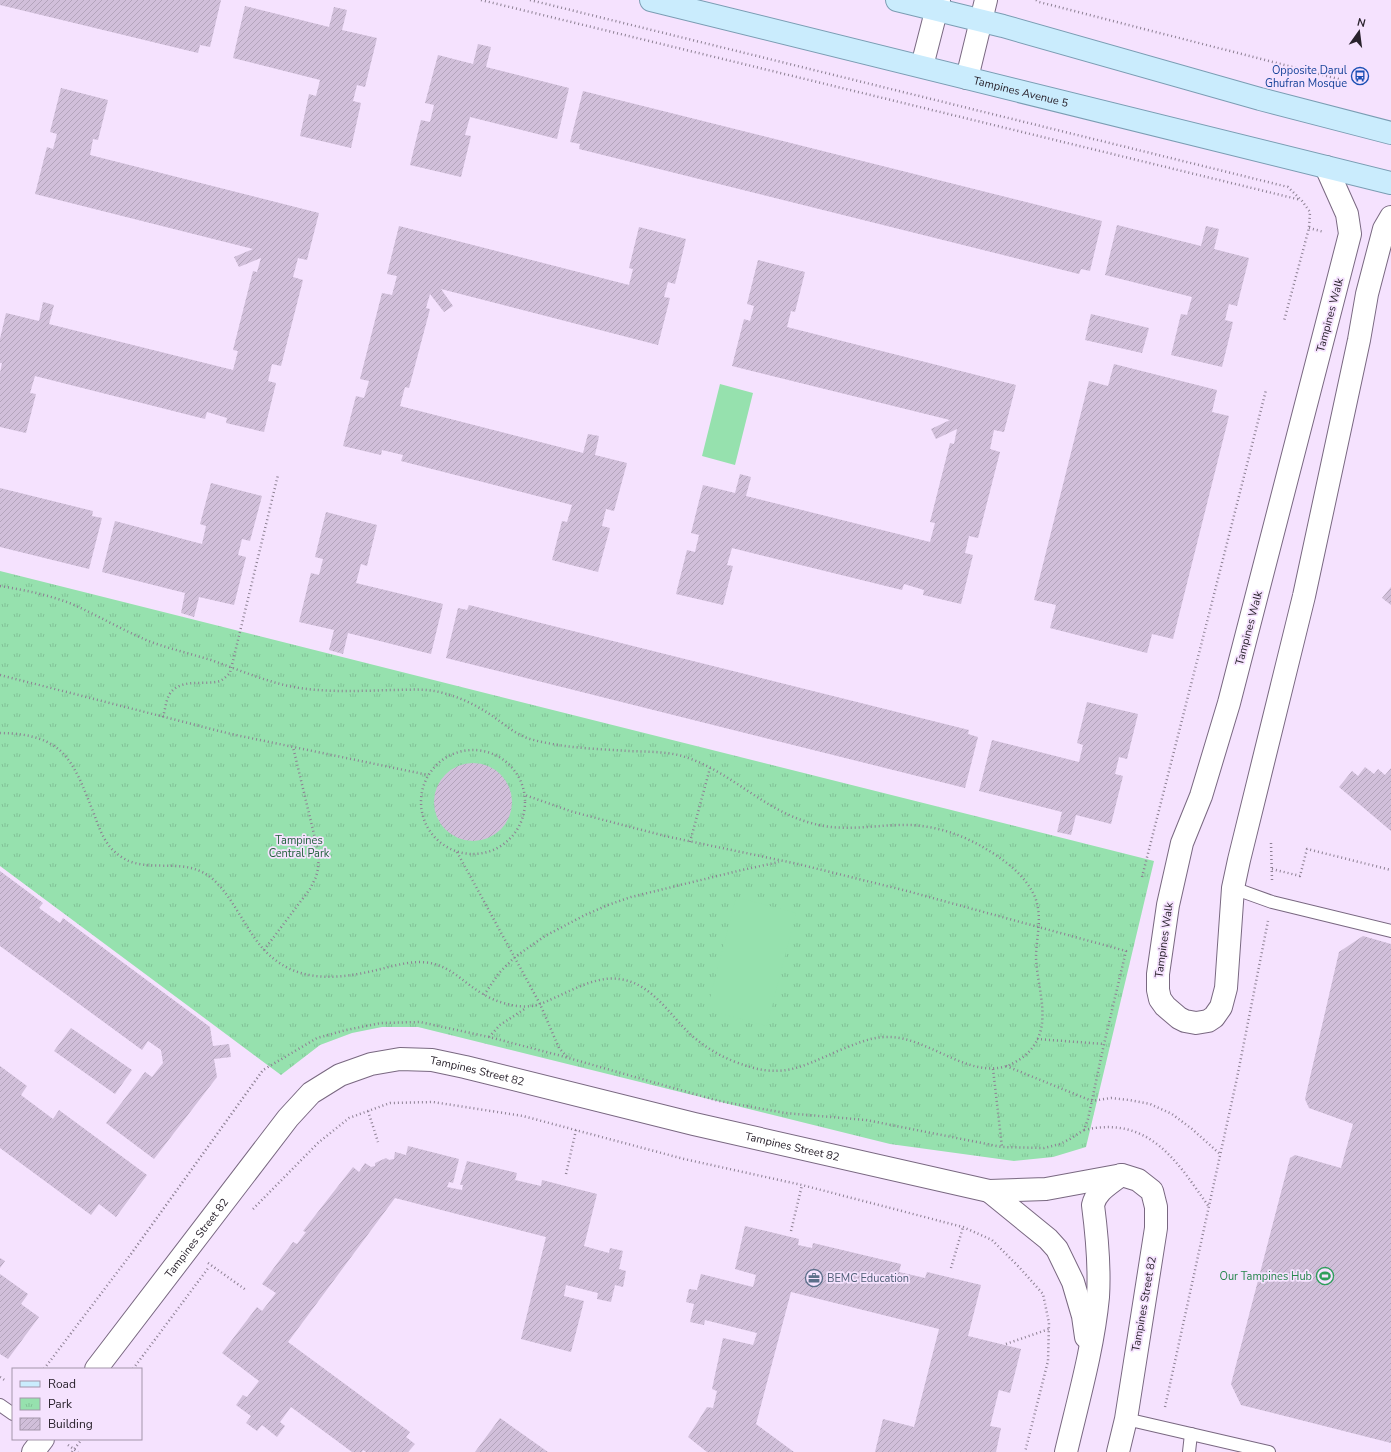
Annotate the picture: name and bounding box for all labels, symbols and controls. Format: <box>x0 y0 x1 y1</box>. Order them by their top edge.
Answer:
north arrow <box>1339 12 1379 52</box>
text: N <box>1355 15 1367 31</box>
place label: Opposite Darul Ghufran Mosque <box>1265 63 1348 91</box>
bus stop icon: Opposite Darul Ghufran Mosque <box>1350 66 1370 86</box>
street label: Tampines Avenue 5 <box>972 73 1070 111</box>
street label: Tampines Walk <box>1313 276 1347 354</box>
street label: Tampines Walk <box>1232 589 1266 667</box>
park label: Tampines Central Park <box>269 833 330 861</box>
street label: Tampines Walk <box>1151 901 1177 979</box>
street label: Tampines Street 82 <box>429 1052 526 1089</box>
street label: Tampines Street 82 <box>744 1128 841 1164</box>
street label: Tampines Street 82 <box>161 1195 231 1281</box>
street label: Tampines Street 82 <box>1128 1255 1160 1353</box>
sports icon: Our Tampines Hub <box>1315 1266 1335 1286</box>
office icon: BEMC Education <box>804 1268 824 1288</box>
place label: Our Tampines Hub <box>1219 1269 1312 1284</box>
place label: BEMC Education <box>827 1271 909 1286</box>
legend <box>12 1368 142 1440</box>
text: Road <box>48 1376 76 1392</box>
text: Park <box>48 1396 73 1412</box>
text: Building <box>48 1416 93 1432</box>

